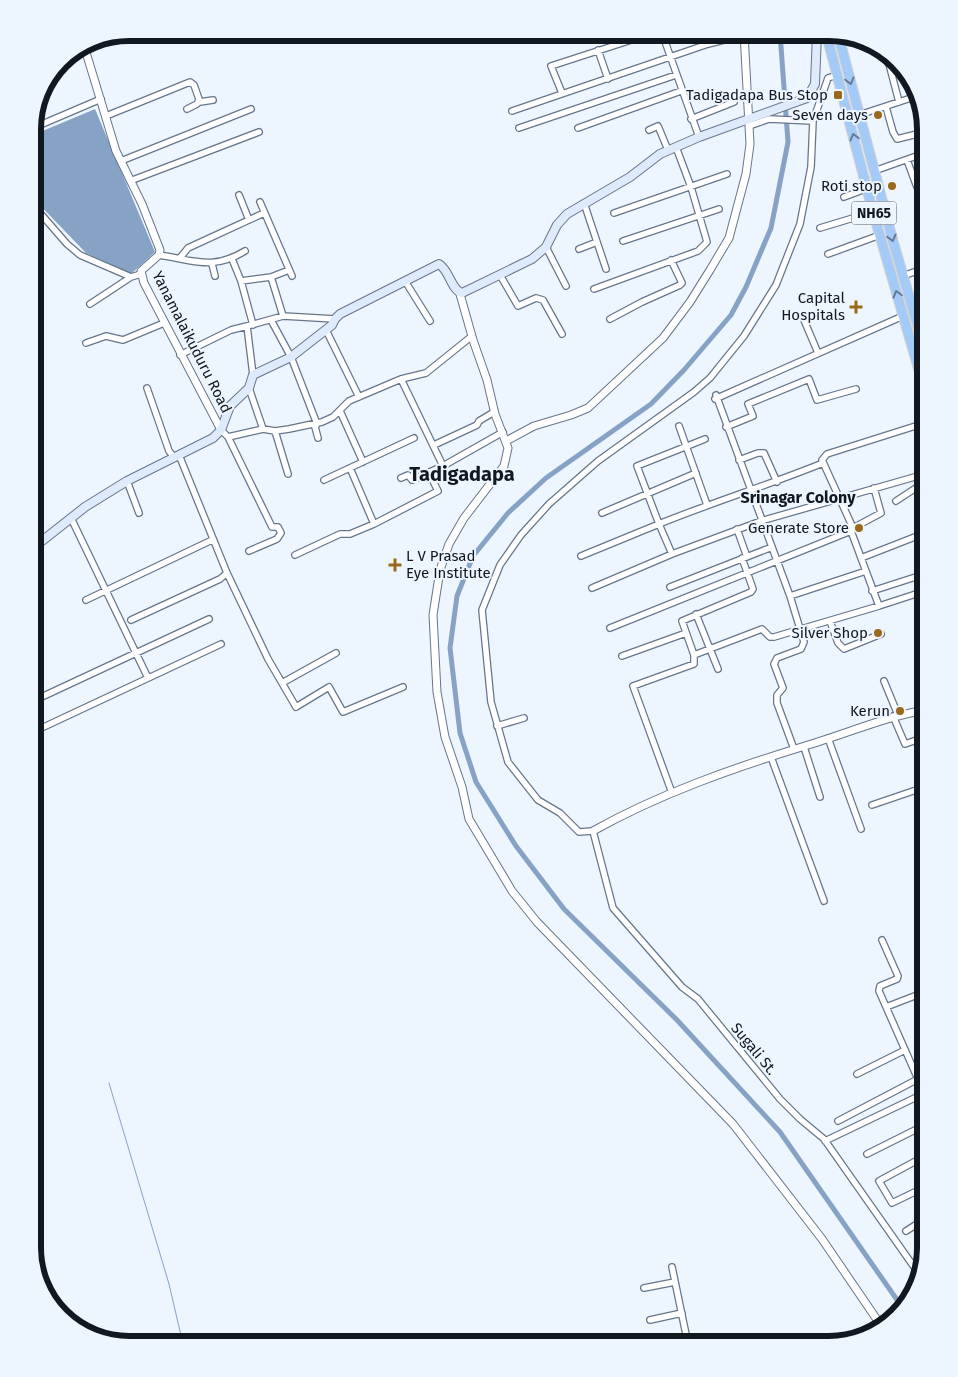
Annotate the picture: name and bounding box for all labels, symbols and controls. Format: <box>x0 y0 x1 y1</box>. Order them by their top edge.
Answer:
one-way arrow <box>844 76 855 85</box>
place label: Tadigadapa Bus Stop <box>686 86 828 104</box>
marker: Tadigadapa Bus Stop <box>832 89 844 101</box>
place label: Seven days <box>792 106 868 124</box>
marker: Seven days <box>872 109 884 121</box>
one-way arrow <box>849 133 860 142</box>
place label: Roti stop <box>821 177 882 195</box>
marker: Roti stop <box>886 180 898 192</box>
road number: NH65 <box>852 202 896 224</box>
one-way arrow <box>886 233 897 242</box>
street label: Yanamalaikuduru Road <box>148 268 236 416</box>
place label: Capital Hospitals <box>781 289 846 324</box>
one-way arrow <box>893 290 903 299</box>
marker: Capital Hospitals <box>849 300 863 314</box>
district label: Tadigadapa <box>409 462 515 486</box>
district label: Srinagar Colony <box>740 488 856 507</box>
place label: Generate Store <box>748 519 849 537</box>
marker: Generate Store <box>853 522 865 534</box>
place label: L V Prasad Eye Institute <box>406 547 491 582</box>
marker: L V Prasad Eye Institute <box>388 558 402 572</box>
place label: Silver Shop <box>791 624 868 642</box>
marker: Silver Shop <box>872 627 884 639</box>
place label: Kerun <box>850 702 890 720</box>
marker: Kerun <box>894 705 906 717</box>
street label: Sugali St. <box>727 1019 781 1079</box>

